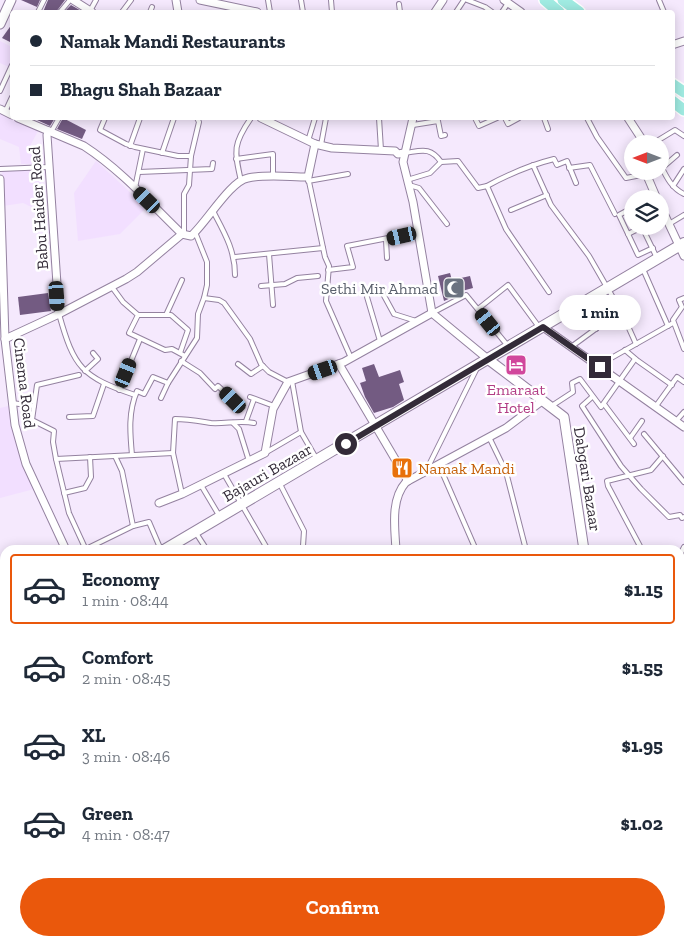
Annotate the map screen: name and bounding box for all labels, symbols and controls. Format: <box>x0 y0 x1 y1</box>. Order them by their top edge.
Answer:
text: Namak Mandi Restaurants <box>60 30 286 53</box>
text: Bhagu Shah Bazaar <box>60 78 222 101</box>
north arrow <box>624 135 669 180</box>
map controls <box>624 135 669 235</box>
street label: Babu Haider Road <box>25 146 52 270</box>
car <box>130 184 163 216</box>
button: layers <box>624 190 669 235</box>
car <box>385 225 418 247</box>
mosque icon: Sethi Mir Ahmad <box>442 276 466 300</box>
place label: Sethi Mir Ahmad <box>321 279 438 298</box>
car <box>48 281 65 311</box>
callout: 1 min <box>559 294 641 330</box>
text: 1 min <box>581 303 619 322</box>
car <box>472 306 503 338</box>
street label: Cinema Road <box>10 337 40 430</box>
hotel icon: Emaraat Hotel <box>504 353 528 377</box>
car <box>113 356 138 390</box>
route end <box>589 356 611 378</box>
car <box>306 358 339 382</box>
place label: Emaraat Hotel <box>486 380 546 417</box>
car <box>217 384 248 416</box>
street label: Dabgari Bazaar <box>570 425 605 533</box>
route start <box>335 433 357 455</box>
street label: Bajauri Bazaar <box>219 439 316 506</box>
restaurant icon: Namak Mandi <box>390 456 414 480</box>
place label: Namak Mandi <box>418 459 515 478</box>
icon: car <box>22 567 67 612</box>
text: Economy <box>82 568 160 591</box>
text: $1.15 <box>624 578 663 601</box>
text: 1 min · 08:44 <box>82 591 169 610</box>
icon: car <box>22 645 67 690</box>
text: Comfort <box>82 646 153 669</box>
text: $1.55 <box>622 656 663 679</box>
text: 2 min · 08:45 <box>82 669 170 688</box>
icon: car <box>22 723 67 768</box>
text: XL <box>82 724 105 747</box>
text: $1.95 <box>622 734 663 757</box>
text: 3 min · 08:46 <box>82 747 170 766</box>
icon: car <box>22 801 67 846</box>
text: Green <box>82 802 133 825</box>
text: $1.02 <box>621 812 663 835</box>
text: 4 min · 08:47 <box>82 825 170 844</box>
button: Confirm <box>20 878 665 936</box>

